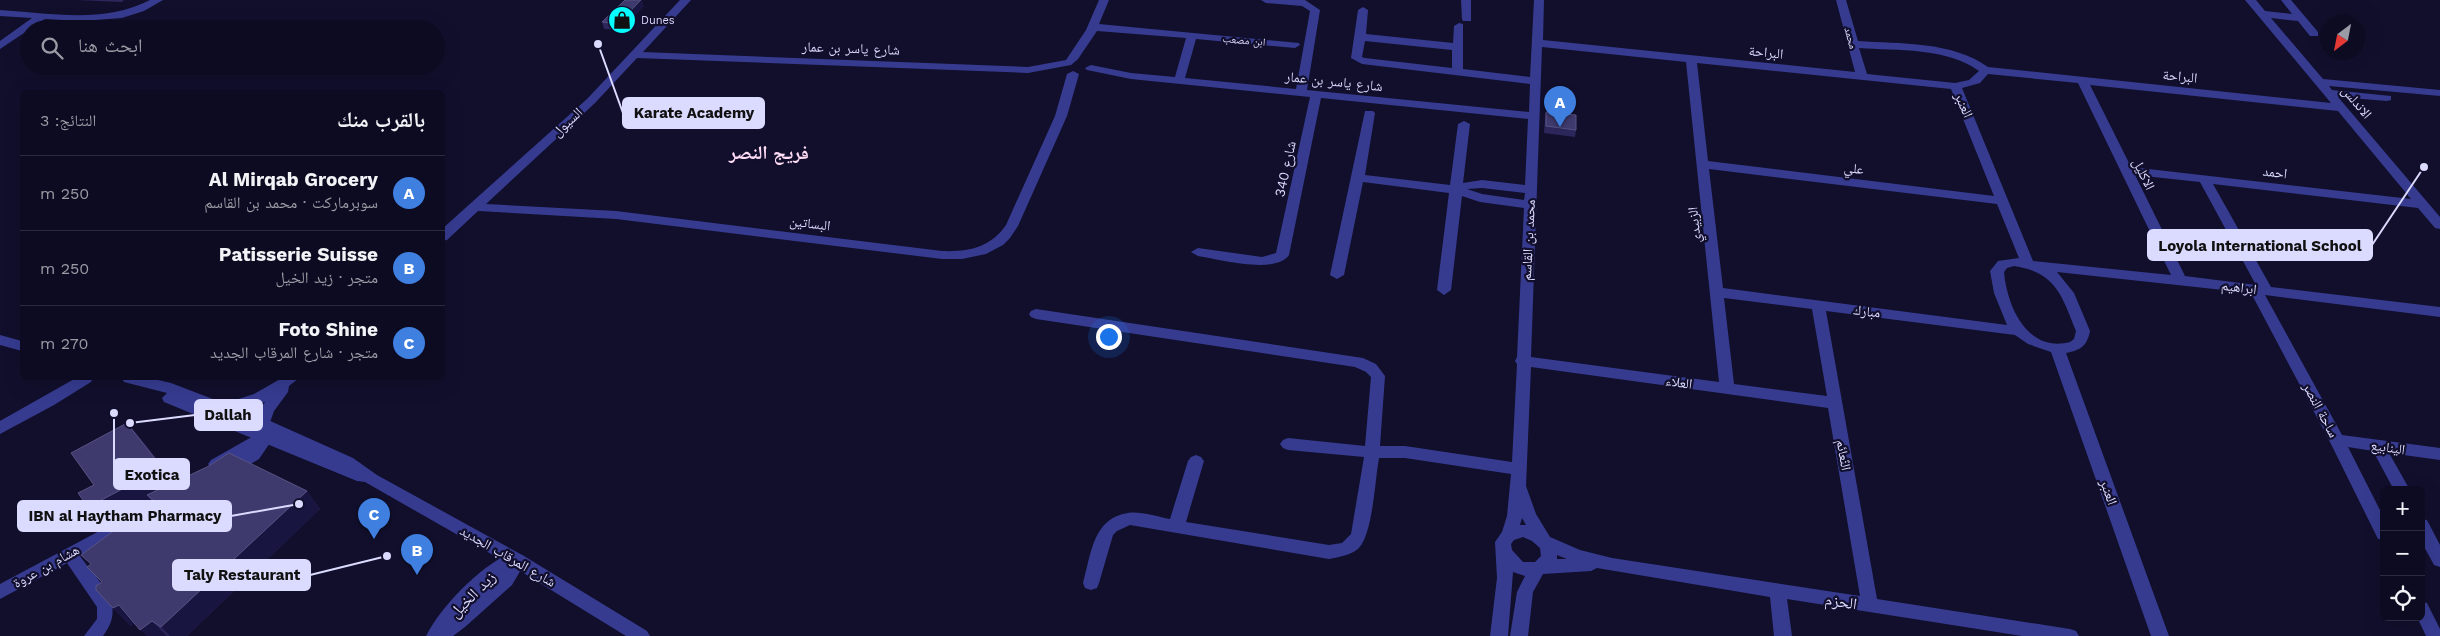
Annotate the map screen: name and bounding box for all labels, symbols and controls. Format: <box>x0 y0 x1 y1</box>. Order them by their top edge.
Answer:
shop icon: Dunes <box>607 5 637 35</box>
place label: Dunes <box>641 14 675 27</box>
north arrow <box>2320 15 2365 60</box>
search box <box>20 20 445 75</box>
street label: محمد <box>1841 26 1860 50</box>
street label: ابن مصعب <box>1222 32 1266 49</box>
icon: search <box>38 34 66 62</box>
text: ابحث هنا <box>78 34 142 57</box>
street label: شارع ياسر بن عمار <box>801 38 900 60</box>
street label: البراحة <box>1748 42 1784 63</box>
street label: البراحة <box>2162 66 2198 87</box>
street label: شارع ياسر بن عمار <box>1283 68 1384 96</box>
street label: الاندلس <box>2338 82 2375 122</box>
pin: A <box>1544 86 1576 127</box>
street label: العنبر <box>1950 89 1977 121</box>
callout: Karate Academy <box>623 98 764 128</box>
street label: السيول <box>549 104 586 141</box>
text: Karate Academy <box>634 104 755 122</box>
text: بالقرب منك <box>337 107 425 132</box>
text: النتائج: 3 <box>40 111 96 130</box>
street label: شارع 340 <box>1271 140 1301 199</box>
district label: فريج النصر <box>728 141 809 165</box>
street label: الاكليل <box>2129 156 2158 193</box>
street label: علي <box>1843 159 1865 181</box>
street label: احمد <box>2262 163 2288 181</box>
text: Al Mirqab Grocery <box>209 168 378 191</box>
text: 250 m <box>40 184 89 203</box>
text: A <box>404 184 414 203</box>
text: سوبرماركت · محمد بن القاسم <box>204 193 378 212</box>
street label: محمد بن القاسم <box>1518 199 1540 281</box>
street label: الزبيدي <box>1684 206 1707 244</box>
street label: البساتين <box>788 213 831 234</box>
callout: Loyola International School <box>2148 230 2372 260</box>
text: Loyola International School <box>2158 237 2362 255</box>
text: Patisserie Suisse <box>219 243 378 266</box>
text: 250 m <box>40 259 89 278</box>
text: B <box>404 259 414 278</box>
text: متجر · زيد الخيل <box>276 268 378 287</box>
street label: ابراهيم <box>2220 277 2258 299</box>
street label: مبارك <box>1852 301 1881 322</box>
text: Foto Shine <box>279 318 378 341</box>
your location <box>1096 324 1122 350</box>
text: 270 m <box>40 334 88 353</box>
text: C <box>404 334 414 353</box>
text: متجر · شارع المرقاب الجديد <box>210 343 378 362</box>
street label: العلاء <box>1665 372 1693 392</box>
street label: ساحة النصر <box>2299 379 2342 441</box>
callout: Dallah <box>195 400 262 430</box>
text: Dallah <box>204 406 252 424</box>
street label: الينابيع <box>2370 437 2406 459</box>
street label: النًعائم <box>1831 438 1855 472</box>
callout: Exotica <box>114 459 189 489</box>
text: Exotica <box>125 466 180 484</box>
street label: العنبر <box>2096 476 2121 507</box>
map controls <box>2380 486 2425 621</box>
button: + <box>2380 486 2425 531</box>
pin: C <box>358 498 390 539</box>
callout: IBN al Haytham Pharmacy <box>18 501 231 531</box>
text: IBN al Haytham Pharmacy <box>29 507 222 525</box>
street label: شارع المرقاب الجديد <box>456 522 559 592</box>
button: − <box>2380 531 2425 576</box>
pin: B <box>401 534 433 575</box>
street label: هشام بن عروة <box>10 541 83 593</box>
callout: Taly Restaurant <box>173 560 310 590</box>
text: Taly Restaurant <box>184 566 301 584</box>
street label: زيد الخيل <box>445 567 500 622</box>
button: locate <box>2380 576 2425 621</box>
street label: الحزم <box>1823 590 1858 614</box>

